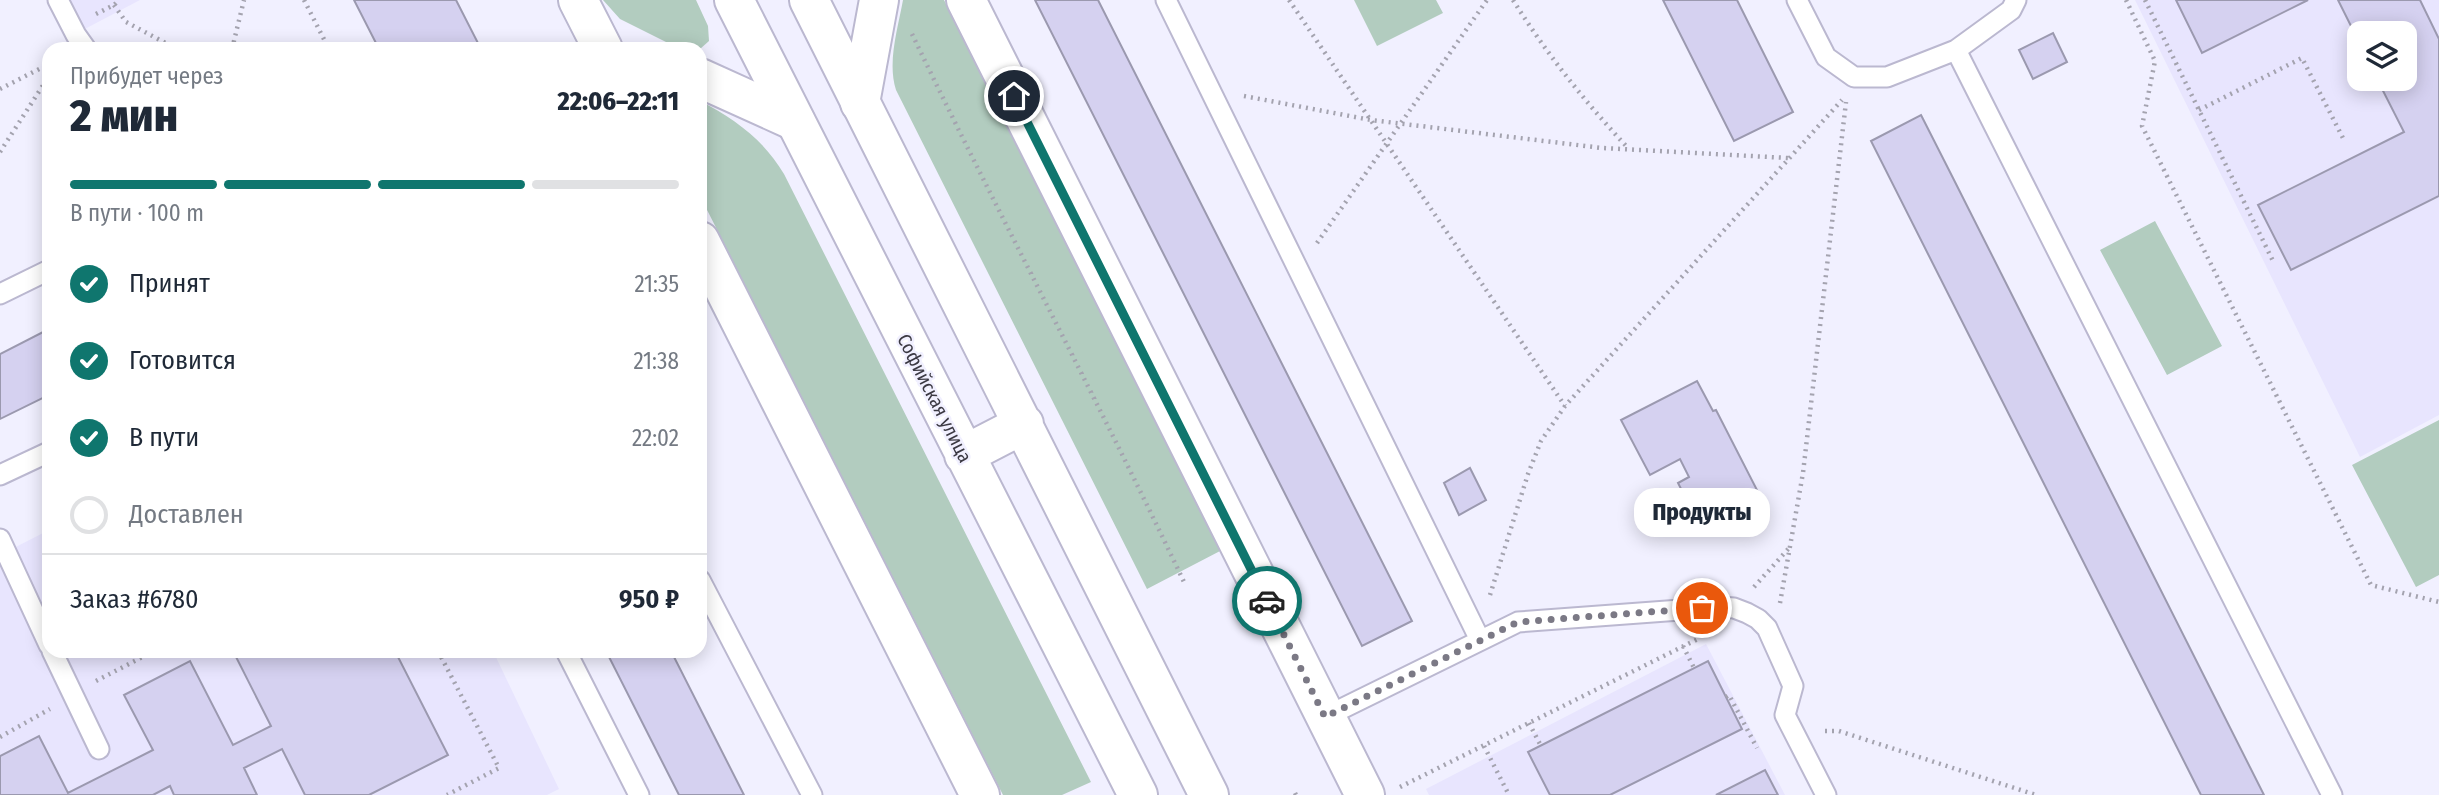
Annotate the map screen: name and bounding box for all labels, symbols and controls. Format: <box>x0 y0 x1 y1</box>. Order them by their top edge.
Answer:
map controls <box>2347 21 2417 91</box>
button: layers <box>2347 21 2417 91</box>
text: Прибудет через <box>70 62 223 90</box>
pin <box>984 66 1044 126</box>
icon: home <box>995 77 1033 115</box>
text: 22:06–22:11 <box>557 86 679 117</box>
text: 2 мин <box>70 88 178 143</box>
text: В пути · 100 m <box>70 199 204 227</box>
icon: check <box>70 265 108 303</box>
text: Принят <box>129 268 210 299</box>
text: 21:35 <box>634 270 679 298</box>
street label: Софийская улица <box>892 330 977 466</box>
icon: check <box>70 342 108 380</box>
text: Готовится <box>129 345 236 376</box>
text: 21:38 <box>633 347 679 375</box>
icon: check <box>70 419 108 457</box>
text: В пути <box>129 422 199 453</box>
text: 22:02 <box>632 424 679 452</box>
callout: Продукты <box>1634 489 1770 538</box>
text: Продукты <box>1652 498 1752 526</box>
text: Доставлен <box>129 499 244 530</box>
courier <box>1232 566 1302 636</box>
pin <box>1672 578 1732 638</box>
icon: car <box>1248 582 1286 620</box>
text: Заказ #6780 <box>70 584 199 615</box>
text: 950 ₽ <box>619 584 679 615</box>
icon: bag <box>1683 589 1721 627</box>

